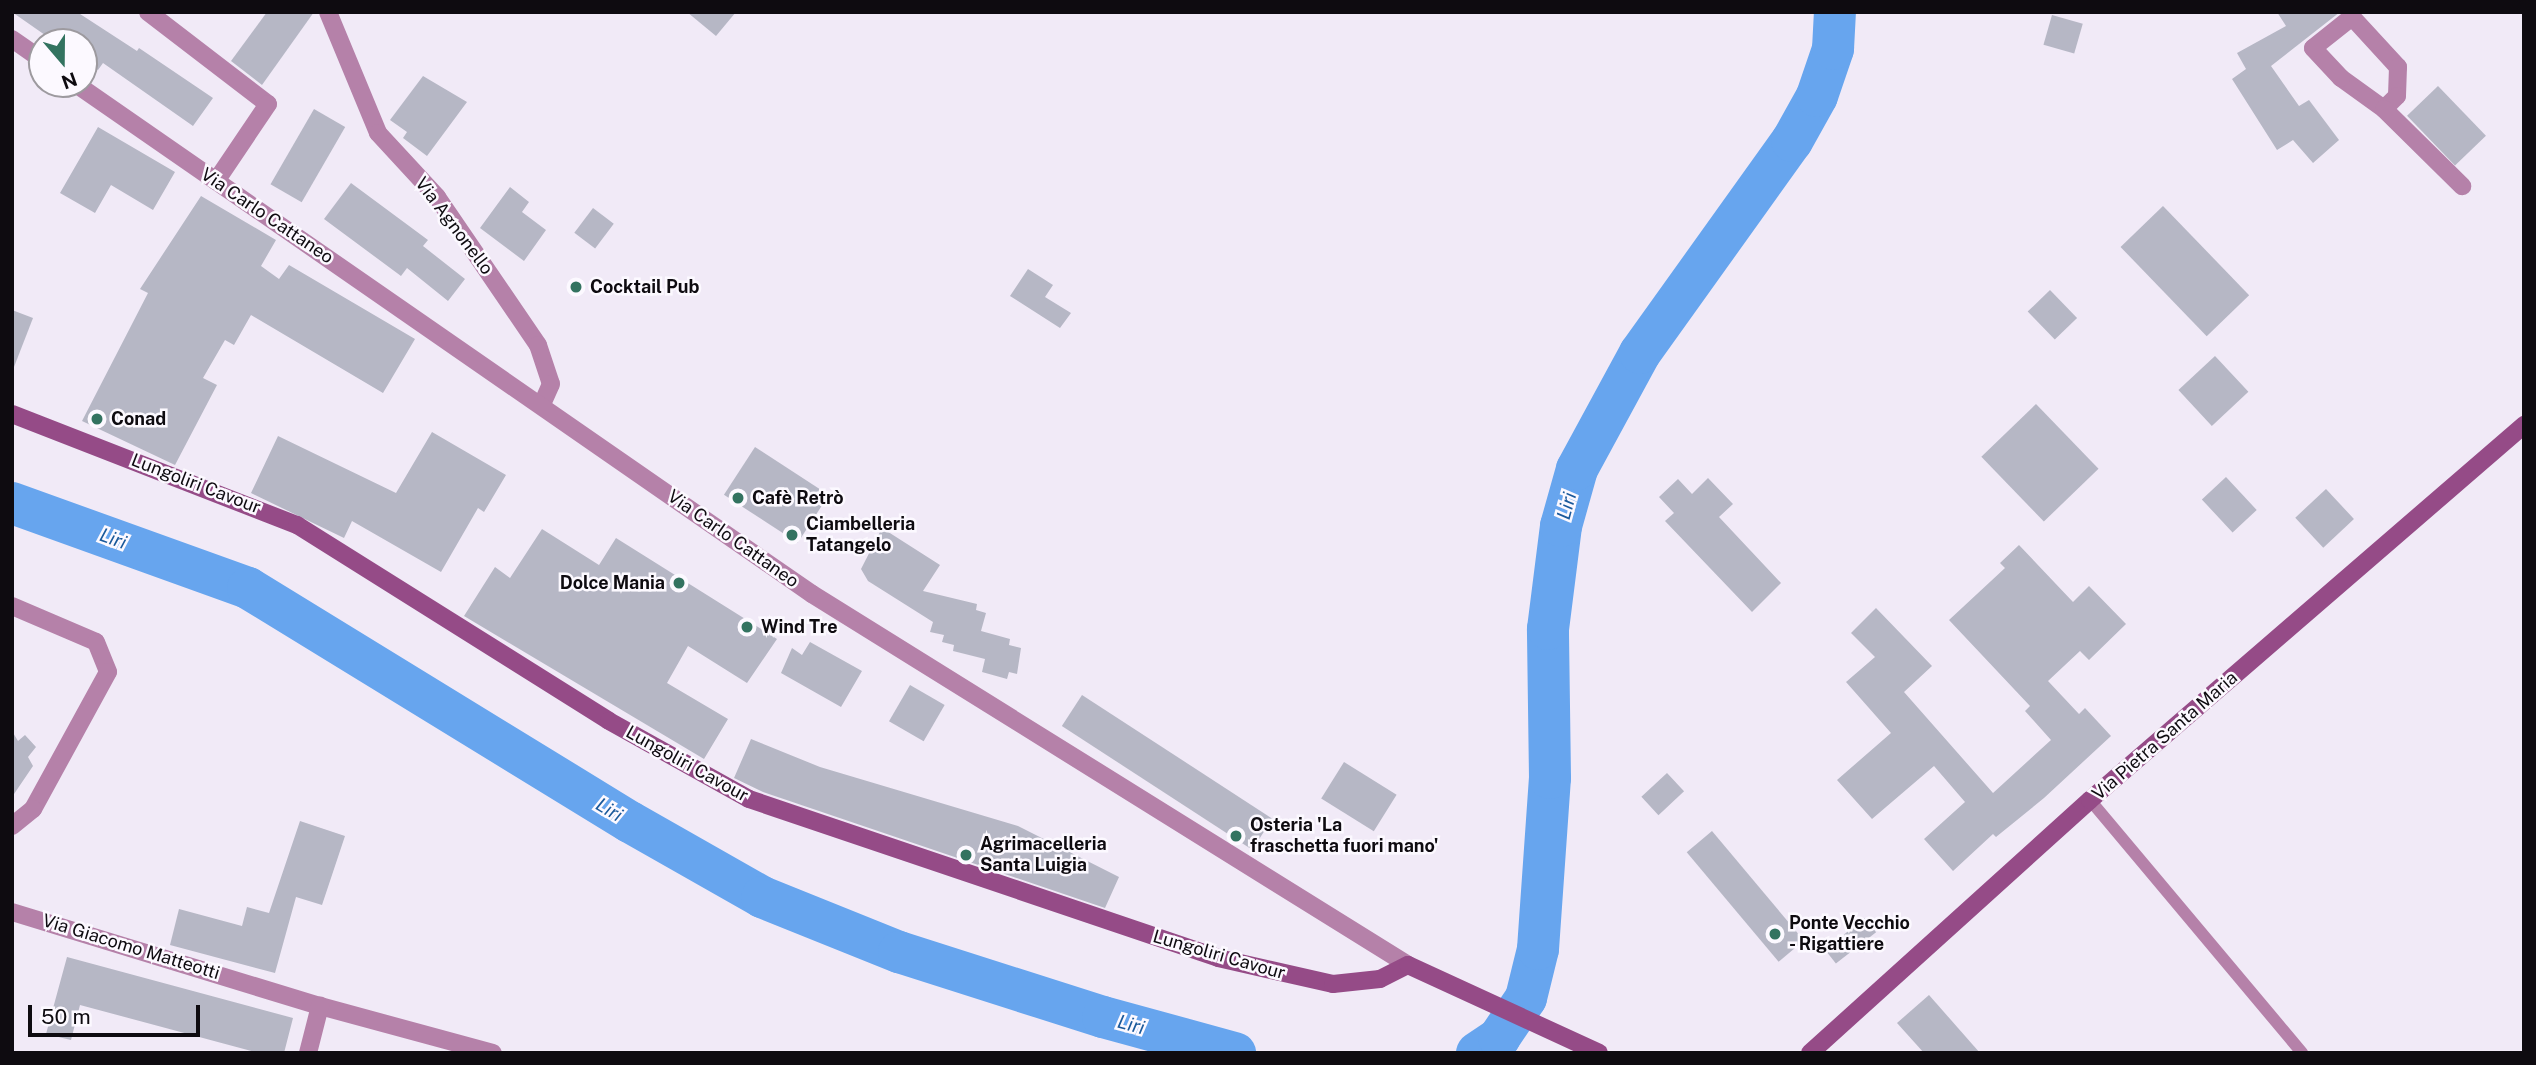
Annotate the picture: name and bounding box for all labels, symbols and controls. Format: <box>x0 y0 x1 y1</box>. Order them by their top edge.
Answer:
north arrow <box>28 28 98 98</box>
text: N <box>59 68 80 94</box>
street label: Via Carlo Cattaneo <box>197 164 337 268</box>
street label: Via Agnonello <box>410 173 498 279</box>
place label: Cocktail Pub <box>590 276 699 298</box>
marker: Cocktail Pub <box>568 279 584 295</box>
place label: Conad <box>111 408 166 430</box>
marker: Conad <box>89 411 105 427</box>
street label: Lungoliri Cavour <box>128 449 264 519</box>
street label: Via Carlo Cattaneo <box>663 486 803 592</box>
place label: Cafè Retrò <box>752 487 844 509</box>
marker: Cafè Retrò <box>730 490 746 506</box>
water label: Liri <box>1552 490 1582 522</box>
place label: Ciambelleria Tatangelo <box>806 514 915 556</box>
water label: Liri <box>96 524 130 554</box>
marker: Ciambelleria Tatangelo <box>784 527 800 543</box>
place label: Dolce Mania <box>560 572 665 594</box>
marker: Dolce Mania <box>671 575 687 591</box>
place label: Wind Tre <box>761 616 838 638</box>
marker: Wind Tre <box>739 619 755 635</box>
street label: Via Pietra Santa Maria <box>2088 667 2242 805</box>
street label: Lungoliri Cavour <box>622 721 752 807</box>
water label: Liri <box>591 793 627 827</box>
place label: Osteria 'La fraschetta fuori mano' <box>1250 815 1438 858</box>
marker: Osteria 'La fraschetta fuori mano' <box>1228 828 1244 844</box>
place label: Agrimacelleria Santa Luigia <box>980 834 1107 876</box>
marker: Agrimacelleria Santa Luigia <box>958 847 974 863</box>
street label: Via Giacomo Matteotti <box>40 910 222 984</box>
place label: Ponte Vecchio - Rigattiere <box>1789 913 1910 956</box>
street label: Lungoliri Cavour <box>1150 926 1288 984</box>
marker: Ponte Vecchio - Rigattiere <box>1767 926 1783 942</box>
scale bar <box>32 992 203 1036</box>
text: 50 m <box>41 1004 91 1029</box>
water label: Liri <box>1115 1010 1147 1040</box>

